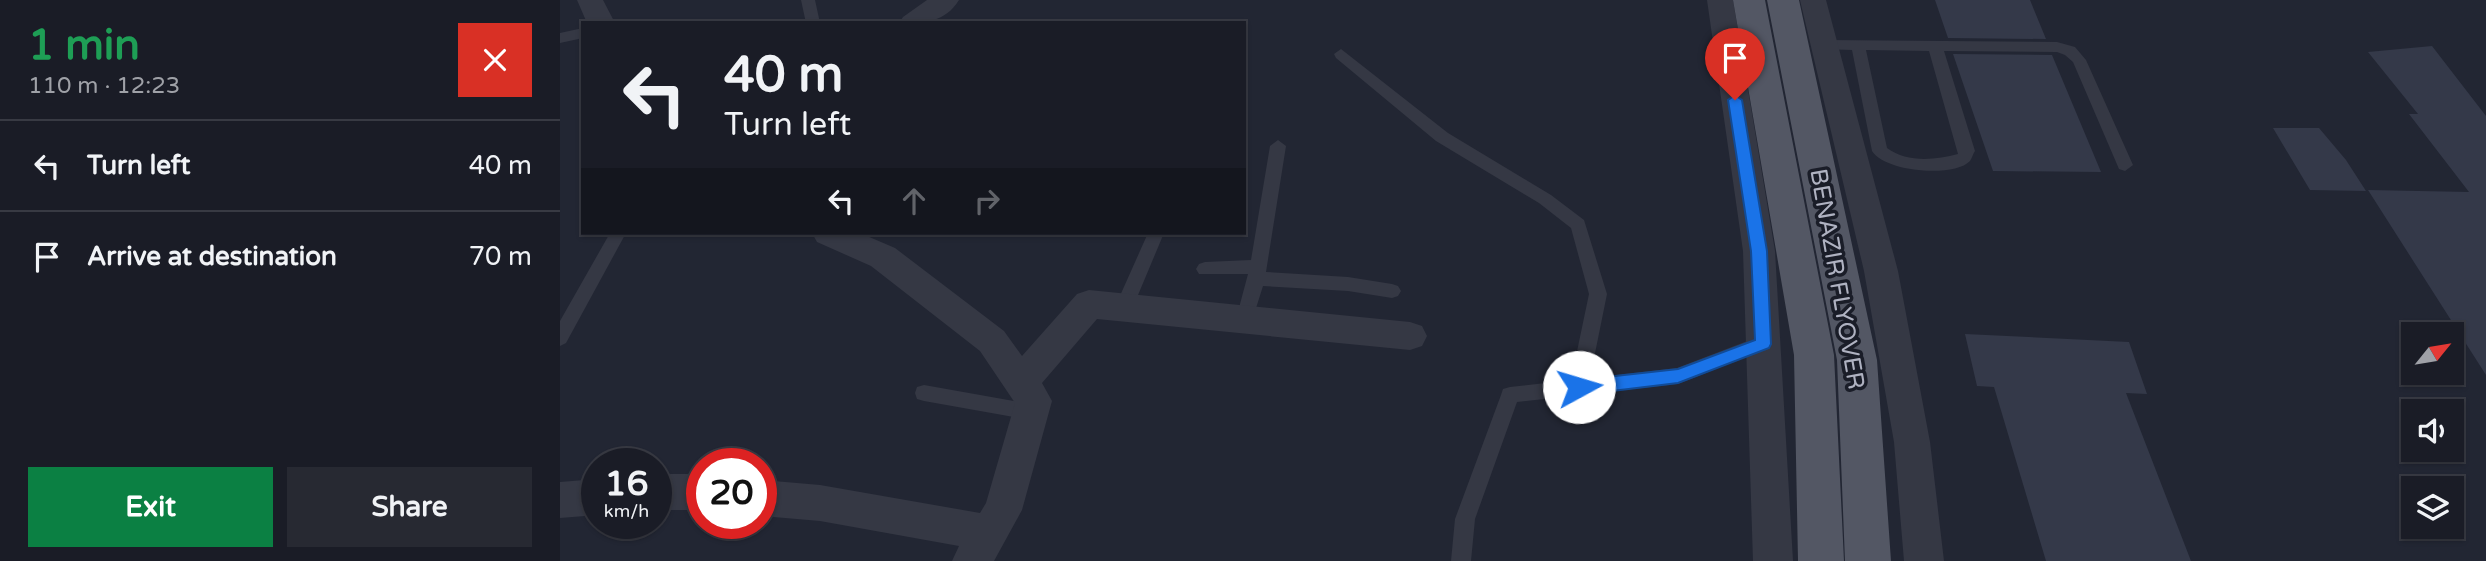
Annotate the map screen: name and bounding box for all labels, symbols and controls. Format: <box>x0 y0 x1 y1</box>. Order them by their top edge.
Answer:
text: 1 min <box>28 20 140 71</box>
button: close <box>458 23 532 97</box>
pin <box>1705 28 1765 100</box>
icon: arrive <box>1716 39 1754 77</box>
text: 40 m <box>724 46 843 105</box>
icon: left <box>609 49 700 140</box>
text: 110 m · 12:23 <box>28 72 180 100</box>
text: Turn left <box>724 106 851 144</box>
icon: left <box>28 147 66 185</box>
text: Turn left <box>87 150 190 181</box>
text: 40 m <box>469 150 532 181</box>
street label: BENAZIR FLYOVER <box>1803 166 1871 392</box>
icon: left <box>822 182 860 220</box>
icon: ahead <box>895 182 933 220</box>
icon: right <box>968 182 1006 220</box>
icon: arrive <box>28 238 66 276</box>
text: Arrive at destination <box>87 241 337 272</box>
text: 70 m <box>469 241 532 272</box>
north arrow <box>2401 322 2464 385</box>
map controls <box>2401 322 2464 539</box>
position arrow <box>1542 350 1616 424</box>
button: sound <box>2401 399 2464 462</box>
speed limit sign: 20 <box>686 448 777 539</box>
text: 16 <box>605 463 648 505</box>
button: Exit <box>28 467 273 547</box>
button: Share <box>287 467 532 547</box>
button: layers <box>2401 476 2464 539</box>
text: km/h <box>604 500 649 522</box>

